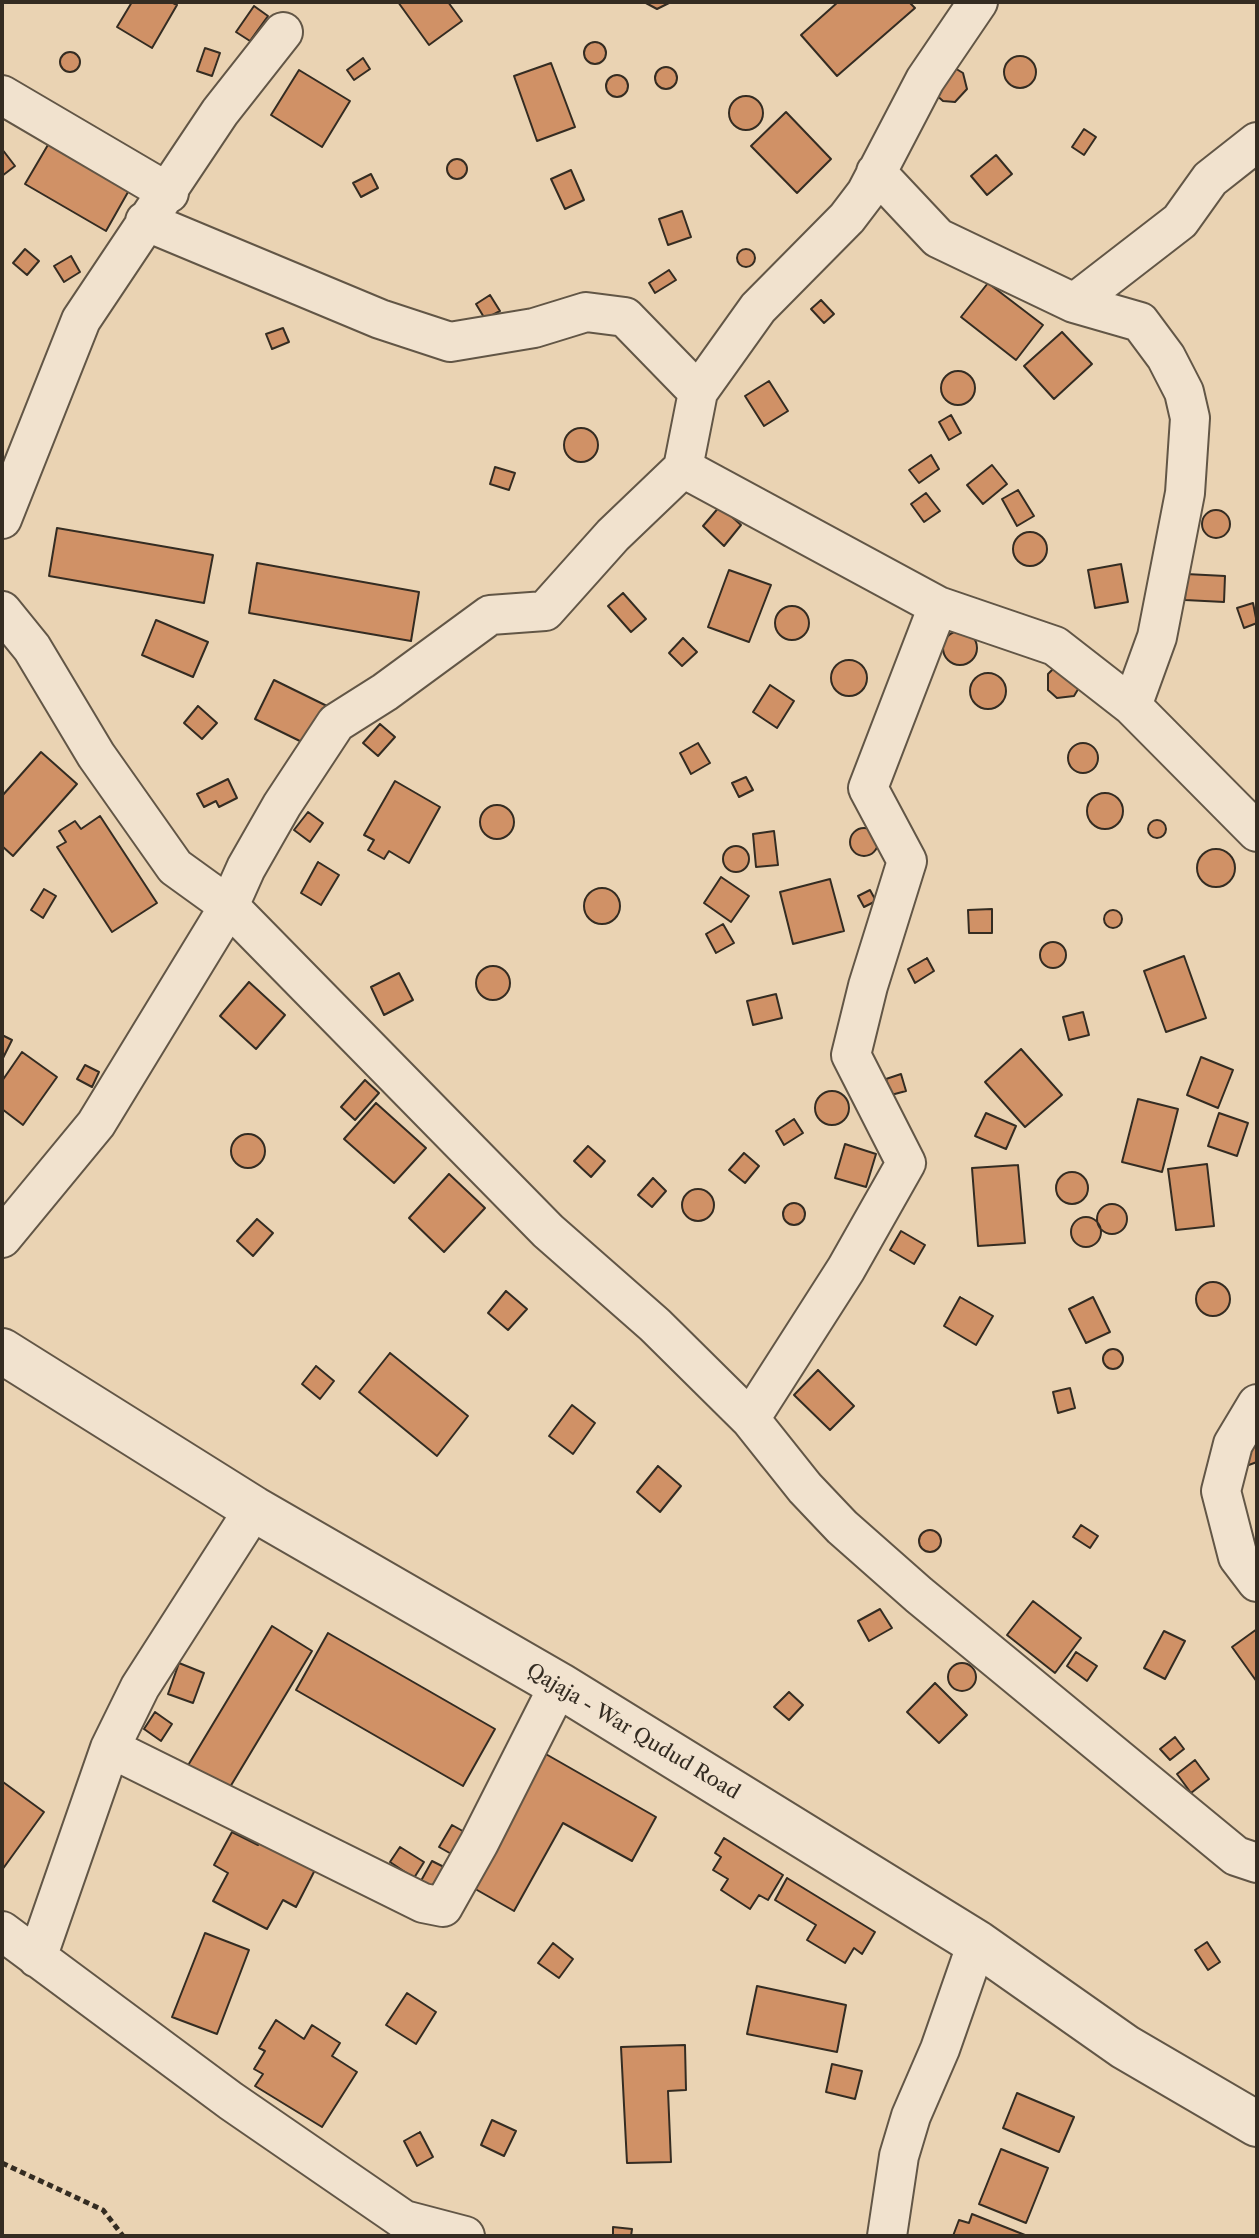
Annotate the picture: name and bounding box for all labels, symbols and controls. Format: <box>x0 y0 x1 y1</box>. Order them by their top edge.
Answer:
street label: Qajaja - War Qudud Road <box>522 1659 744 1805</box>

